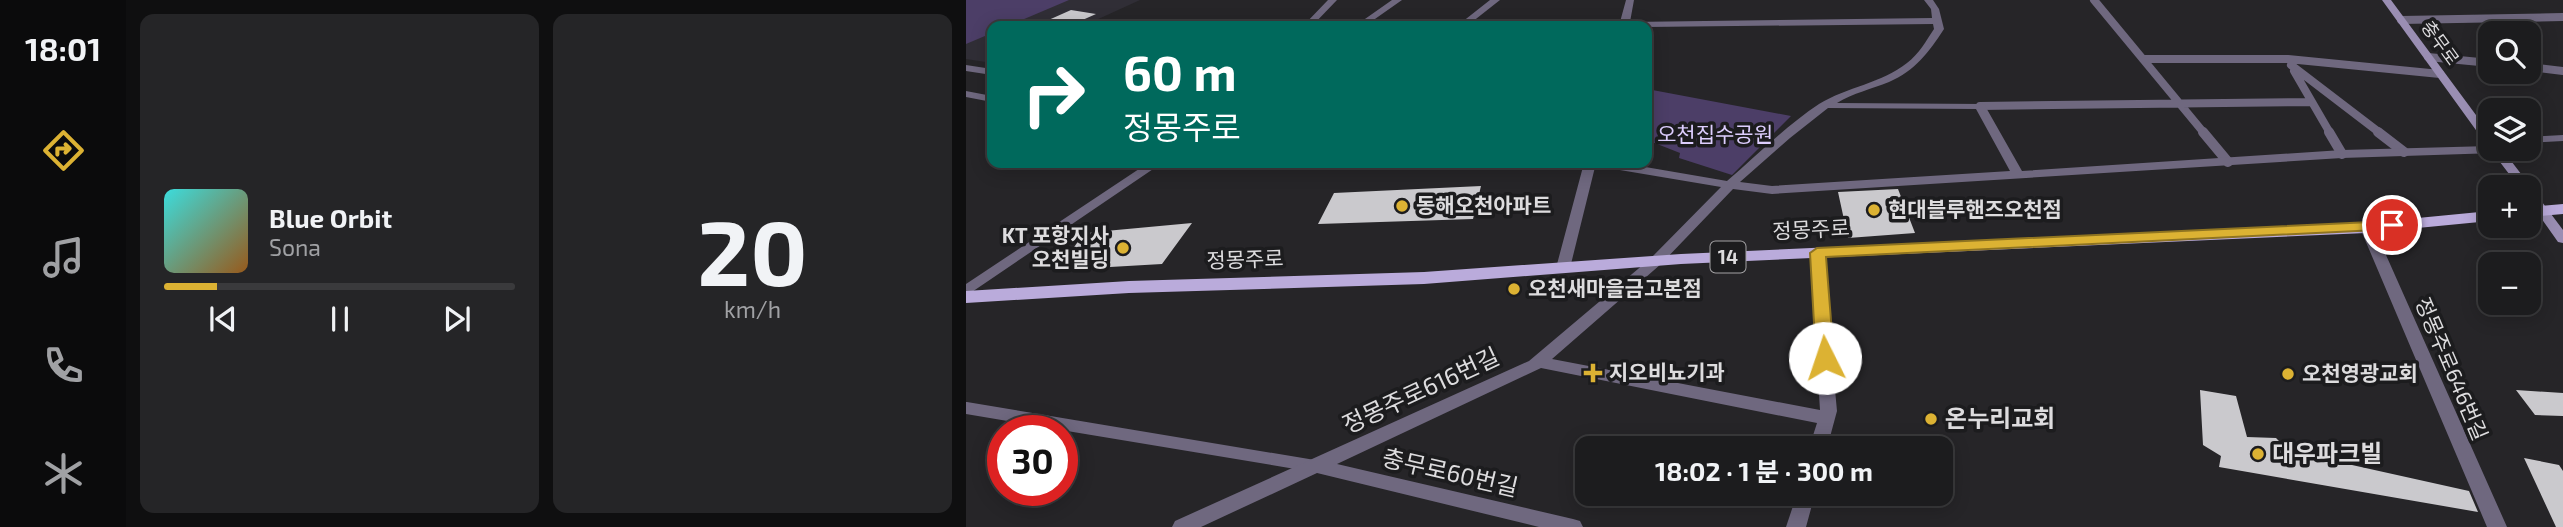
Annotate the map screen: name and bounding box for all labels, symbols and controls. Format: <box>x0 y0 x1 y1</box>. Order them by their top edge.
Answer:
street label: 충무로 <box>2417 16 2464 69</box>
map controls <box>2478 21 2541 315</box>
button: search <box>2478 21 2541 84</box>
text: 18:01 <box>25 29 101 67</box>
text: 60 m <box>1123 42 1237 101</box>
icon: right <box>1008 49 1099 140</box>
button: layers <box>2478 98 2541 161</box>
text: 정몽주로 <box>1123 107 1241 145</box>
park label: 오천집수공원 <box>1657 121 1773 146</box>
icon: directions <box>39 126 88 175</box>
button: + <box>2478 175 2541 238</box>
place label: 동해오천아파트 <box>1416 192 1551 217</box>
text: 20 <box>697 195 808 304</box>
pin <box>2362 195 2422 255</box>
place label: 현대블루핸즈오천점 <box>1888 196 2062 221</box>
marker: 동해오천아파트 <box>1394 198 1410 214</box>
text: Blue Orbit <box>269 202 392 233</box>
marker: 현대블루핸즈오천점 <box>1866 202 1882 218</box>
icon: arrive <box>2373 206 2411 244</box>
street label: 정몽주로 <box>1772 214 1850 243</box>
place label: KT 포항지사 오천빌딩 <box>1002 222 1109 271</box>
icon: music <box>39 233 88 282</box>
text: Sona <box>269 233 321 261</box>
marker: KT 포항지사 오천빌딩 <box>1115 240 1131 256</box>
road number: 14 <box>1710 242 1746 272</box>
street label: 정몽주로 <box>1206 245 1284 272</box>
button: − <box>2478 252 2541 315</box>
place label: 오천새마을금고본점 <box>1528 275 1702 300</box>
marker: 오천새마을금고본점 <box>1506 281 1522 297</box>
street label: 정몽주로646번길 <box>2411 293 2494 444</box>
text: km/h <box>724 295 781 323</box>
icon: previous <box>204 300 242 338</box>
icon: pause <box>321 300 359 338</box>
icon: next <box>438 300 476 338</box>
position arrow <box>1788 321 1862 395</box>
icon: phone <box>39 341 88 390</box>
street label: 정몽주로616번길 <box>1337 341 1503 439</box>
place label: 지오비뇨기과 <box>1609 359 1725 384</box>
place label: 오천영광교회 <box>2302 360 2418 385</box>
marker: 지오비뇨기과 <box>1583 363 1603 383</box>
marker: 오천영광교회 <box>2280 366 2296 382</box>
place label: 온누리교회 <box>1945 403 2055 432</box>
marker: 온누리교회 <box>1923 411 1939 427</box>
speed limit sign: 30 <box>987 415 1078 506</box>
place label: 대우파크빌 <box>2272 438 2382 467</box>
street label: 충무로60번길 <box>1380 442 1521 501</box>
marker: 대우파크빌 <box>2250 446 2266 462</box>
icon: climate <box>39 449 88 498</box>
text: 18:02 · 1 분 · 300 m <box>1655 455 1873 486</box>

